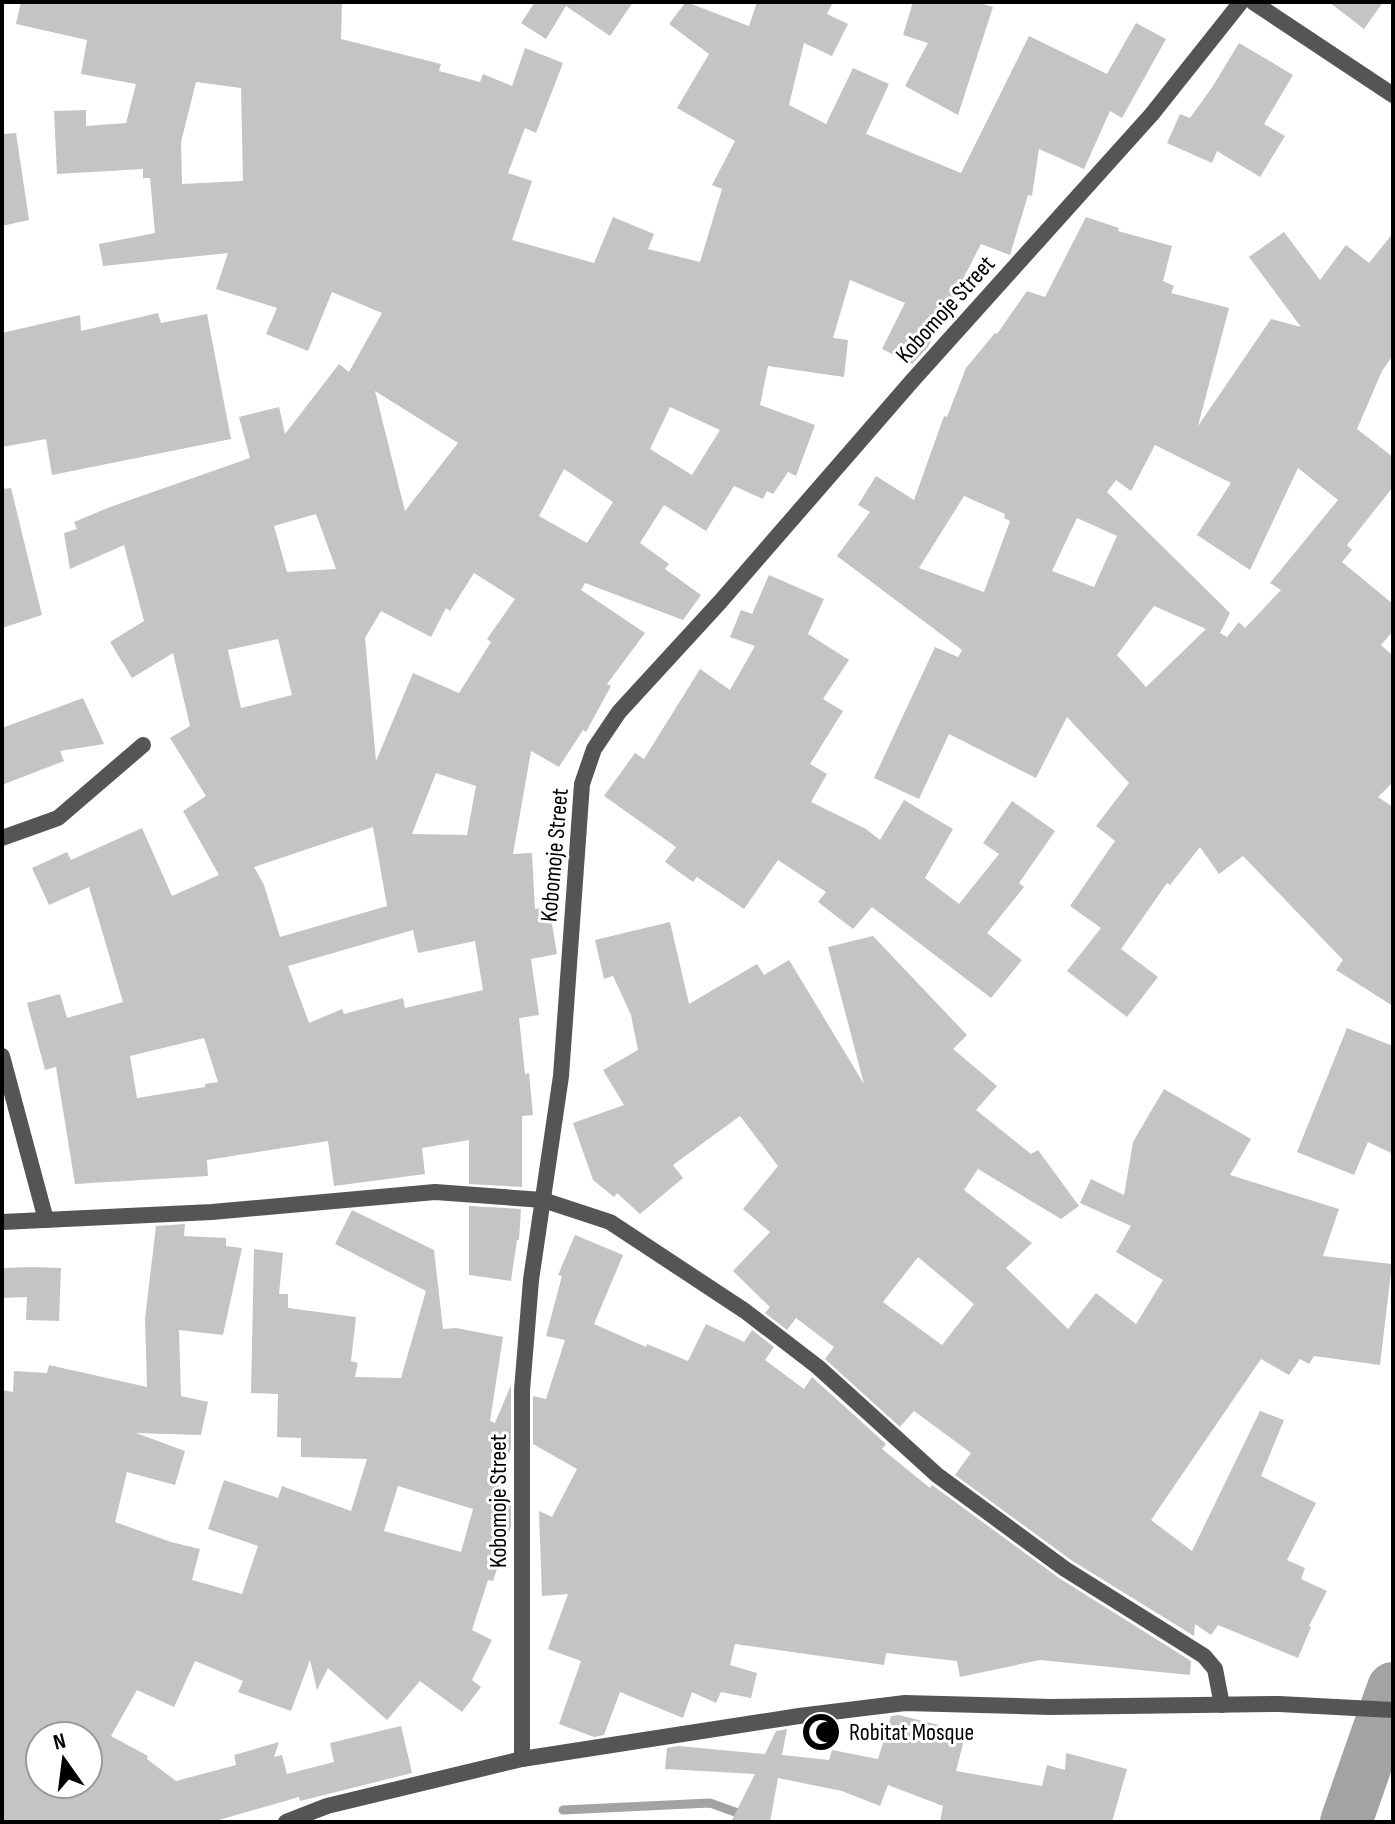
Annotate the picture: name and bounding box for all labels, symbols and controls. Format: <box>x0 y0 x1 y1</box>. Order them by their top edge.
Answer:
street label: Kobomoje Street <box>890 250 1001 369</box>
street label: Kobomoje Street <box>534 787 575 923</box>
street label: Kobomoje Street <box>484 1434 513 1568</box>
mosque icon: Robitat Mosque <box>800 1711 842 1753</box>
place label: Robitat Mosque <box>849 1718 974 1747</box>
north arrow <box>24 1720 104 1800</box>
text: N <box>51 1728 68 1757</box>

